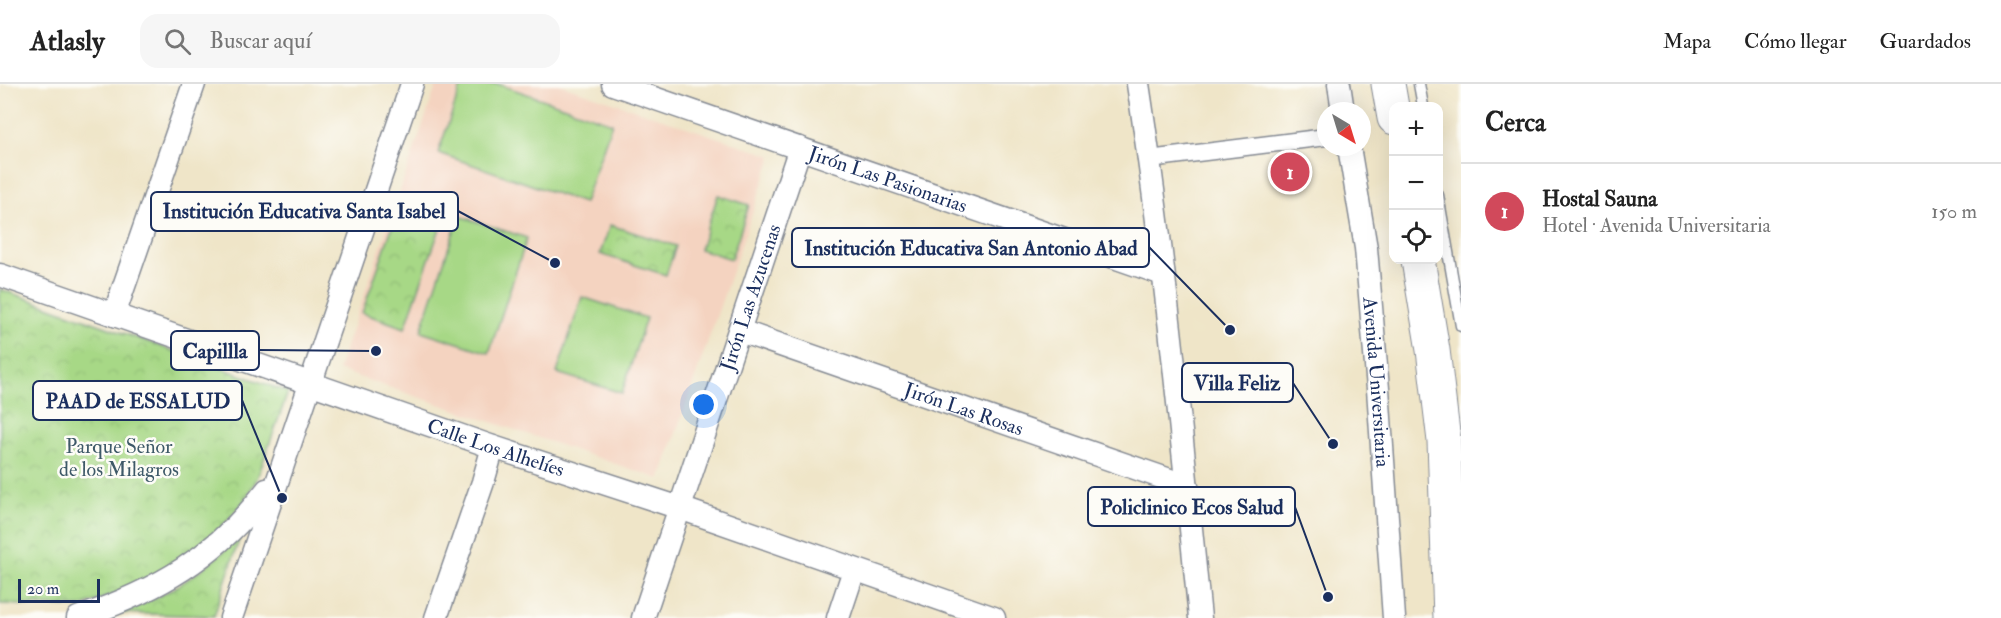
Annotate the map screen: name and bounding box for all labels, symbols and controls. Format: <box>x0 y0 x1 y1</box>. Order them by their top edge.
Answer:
search box <box>140 14 560 68</box>
text: Atlasly <box>30 24 104 59</box>
icon: search <box>161 25 194 58</box>
text: Buscar aquí <box>209 27 311 55</box>
text: Mapa <box>1663 28 1711 55</box>
text: Cómo llegar <box>1744 28 1847 55</box>
text: Guardados <box>1880 28 1971 55</box>
north arrow <box>1317 102 1371 156</box>
map controls <box>1389 102 1443 264</box>
button: + <box>1389 102 1443 156</box>
text: Cerca <box>1485 107 1546 139</box>
street label: Jirón Las Pasionarias <box>804 140 971 218</box>
pin: 1 <box>1270 150 1310 194</box>
button: − <box>1389 156 1443 210</box>
text: Hostal Sauna <box>1542 185 1657 213</box>
callout: Institución Educativa Santa Isabel <box>151 192 458 231</box>
text: Institución Educativa Santa Isabel <box>162 198 446 225</box>
text: 1 <box>1501 199 1508 224</box>
text: 150 m <box>1931 199 1977 224</box>
button: locate <box>1389 210 1443 264</box>
text: Hotel · Avenida Universitaria <box>1542 213 1771 238</box>
street label: Jirón Las Azucenas <box>714 221 787 375</box>
callout: Institución Educativa San Antonio Abad <box>792 228 1149 267</box>
text: Institución Educativa San Antonio Abad <box>804 235 1138 262</box>
street label: Avenida Universitaria <box>1357 295 1395 469</box>
callout: Capillla <box>171 331 259 370</box>
text: Capillla <box>183 338 249 365</box>
callout: Villa Feliz <box>1182 363 1293 402</box>
text: Villa Feliz <box>1193 370 1281 397</box>
street label: Jirón Las Rosas <box>900 377 1027 441</box>
callout: PAAD de ESSALUD <box>33 381 242 420</box>
text: PAAD de ESSALUD <box>46 388 230 415</box>
your location <box>689 390 718 419</box>
street label: Calle Los Alhelíes <box>424 413 568 482</box>
park label: Parque Señor de los Milagros <box>59 434 179 482</box>
callout: Policlinico Ecos Salud <box>1088 487 1295 526</box>
text: Policlinico Ecos Salud <box>1100 494 1284 521</box>
scale bar <box>18 576 100 604</box>
text: 20 m <box>27 579 59 599</box>

